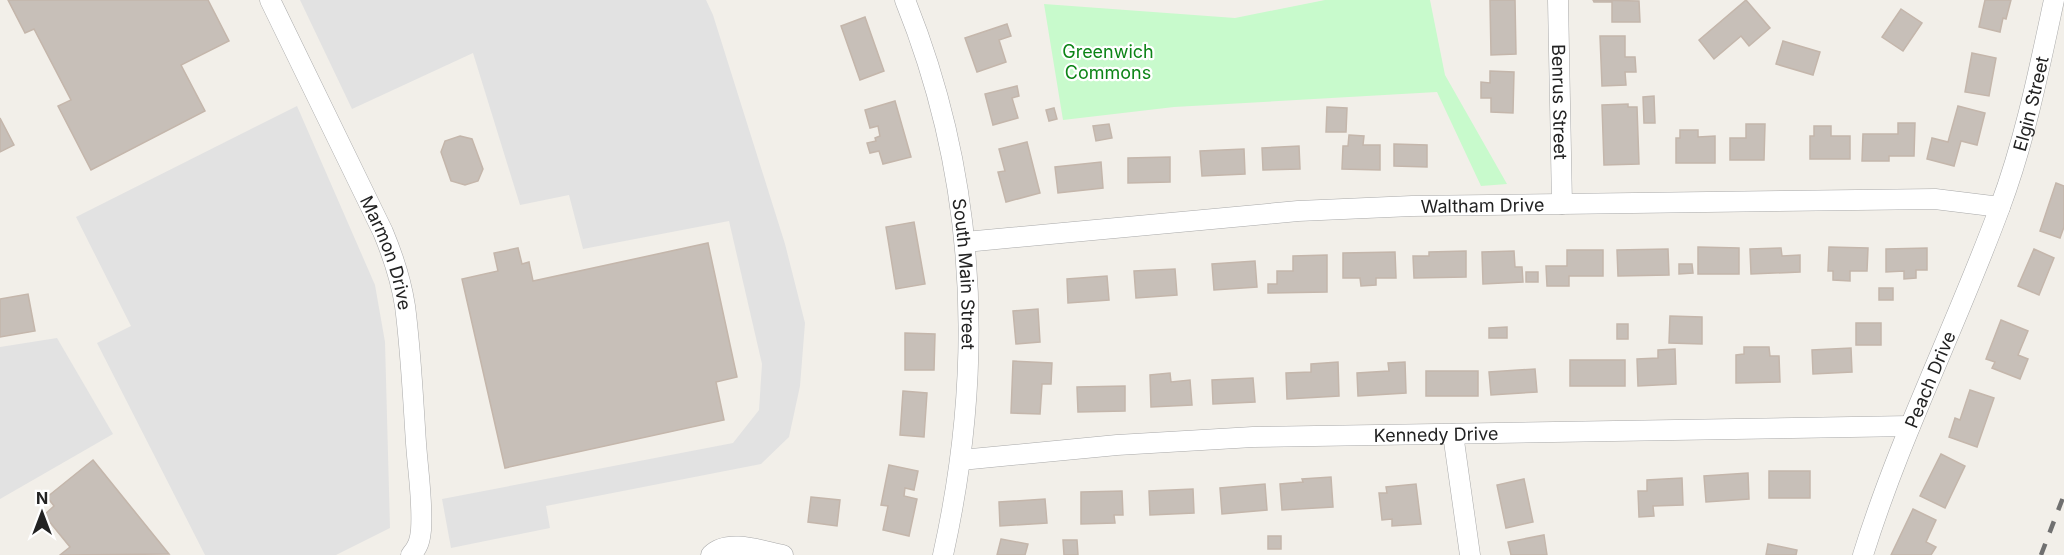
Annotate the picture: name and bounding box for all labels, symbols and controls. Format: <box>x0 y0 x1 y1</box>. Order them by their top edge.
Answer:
park label: Greenwich Commons <box>1062 41 1154 83</box>
street label: Benrus Street <box>1548 44 1572 160</box>
street label: Elgin Street <box>2008 54 2052 154</box>
street label: Marmon Drive <box>356 192 416 311</box>
street label: Waltham Drive <box>1420 194 1544 216</box>
street label: South Main Street <box>949 197 979 350</box>
street label: Peach Drive <box>1900 328 1959 431</box>
street label: Kennedy Drive <box>1374 422 1499 445</box>
north arrow <box>12 483 72 543</box>
text: N <box>36 488 48 508</box>

